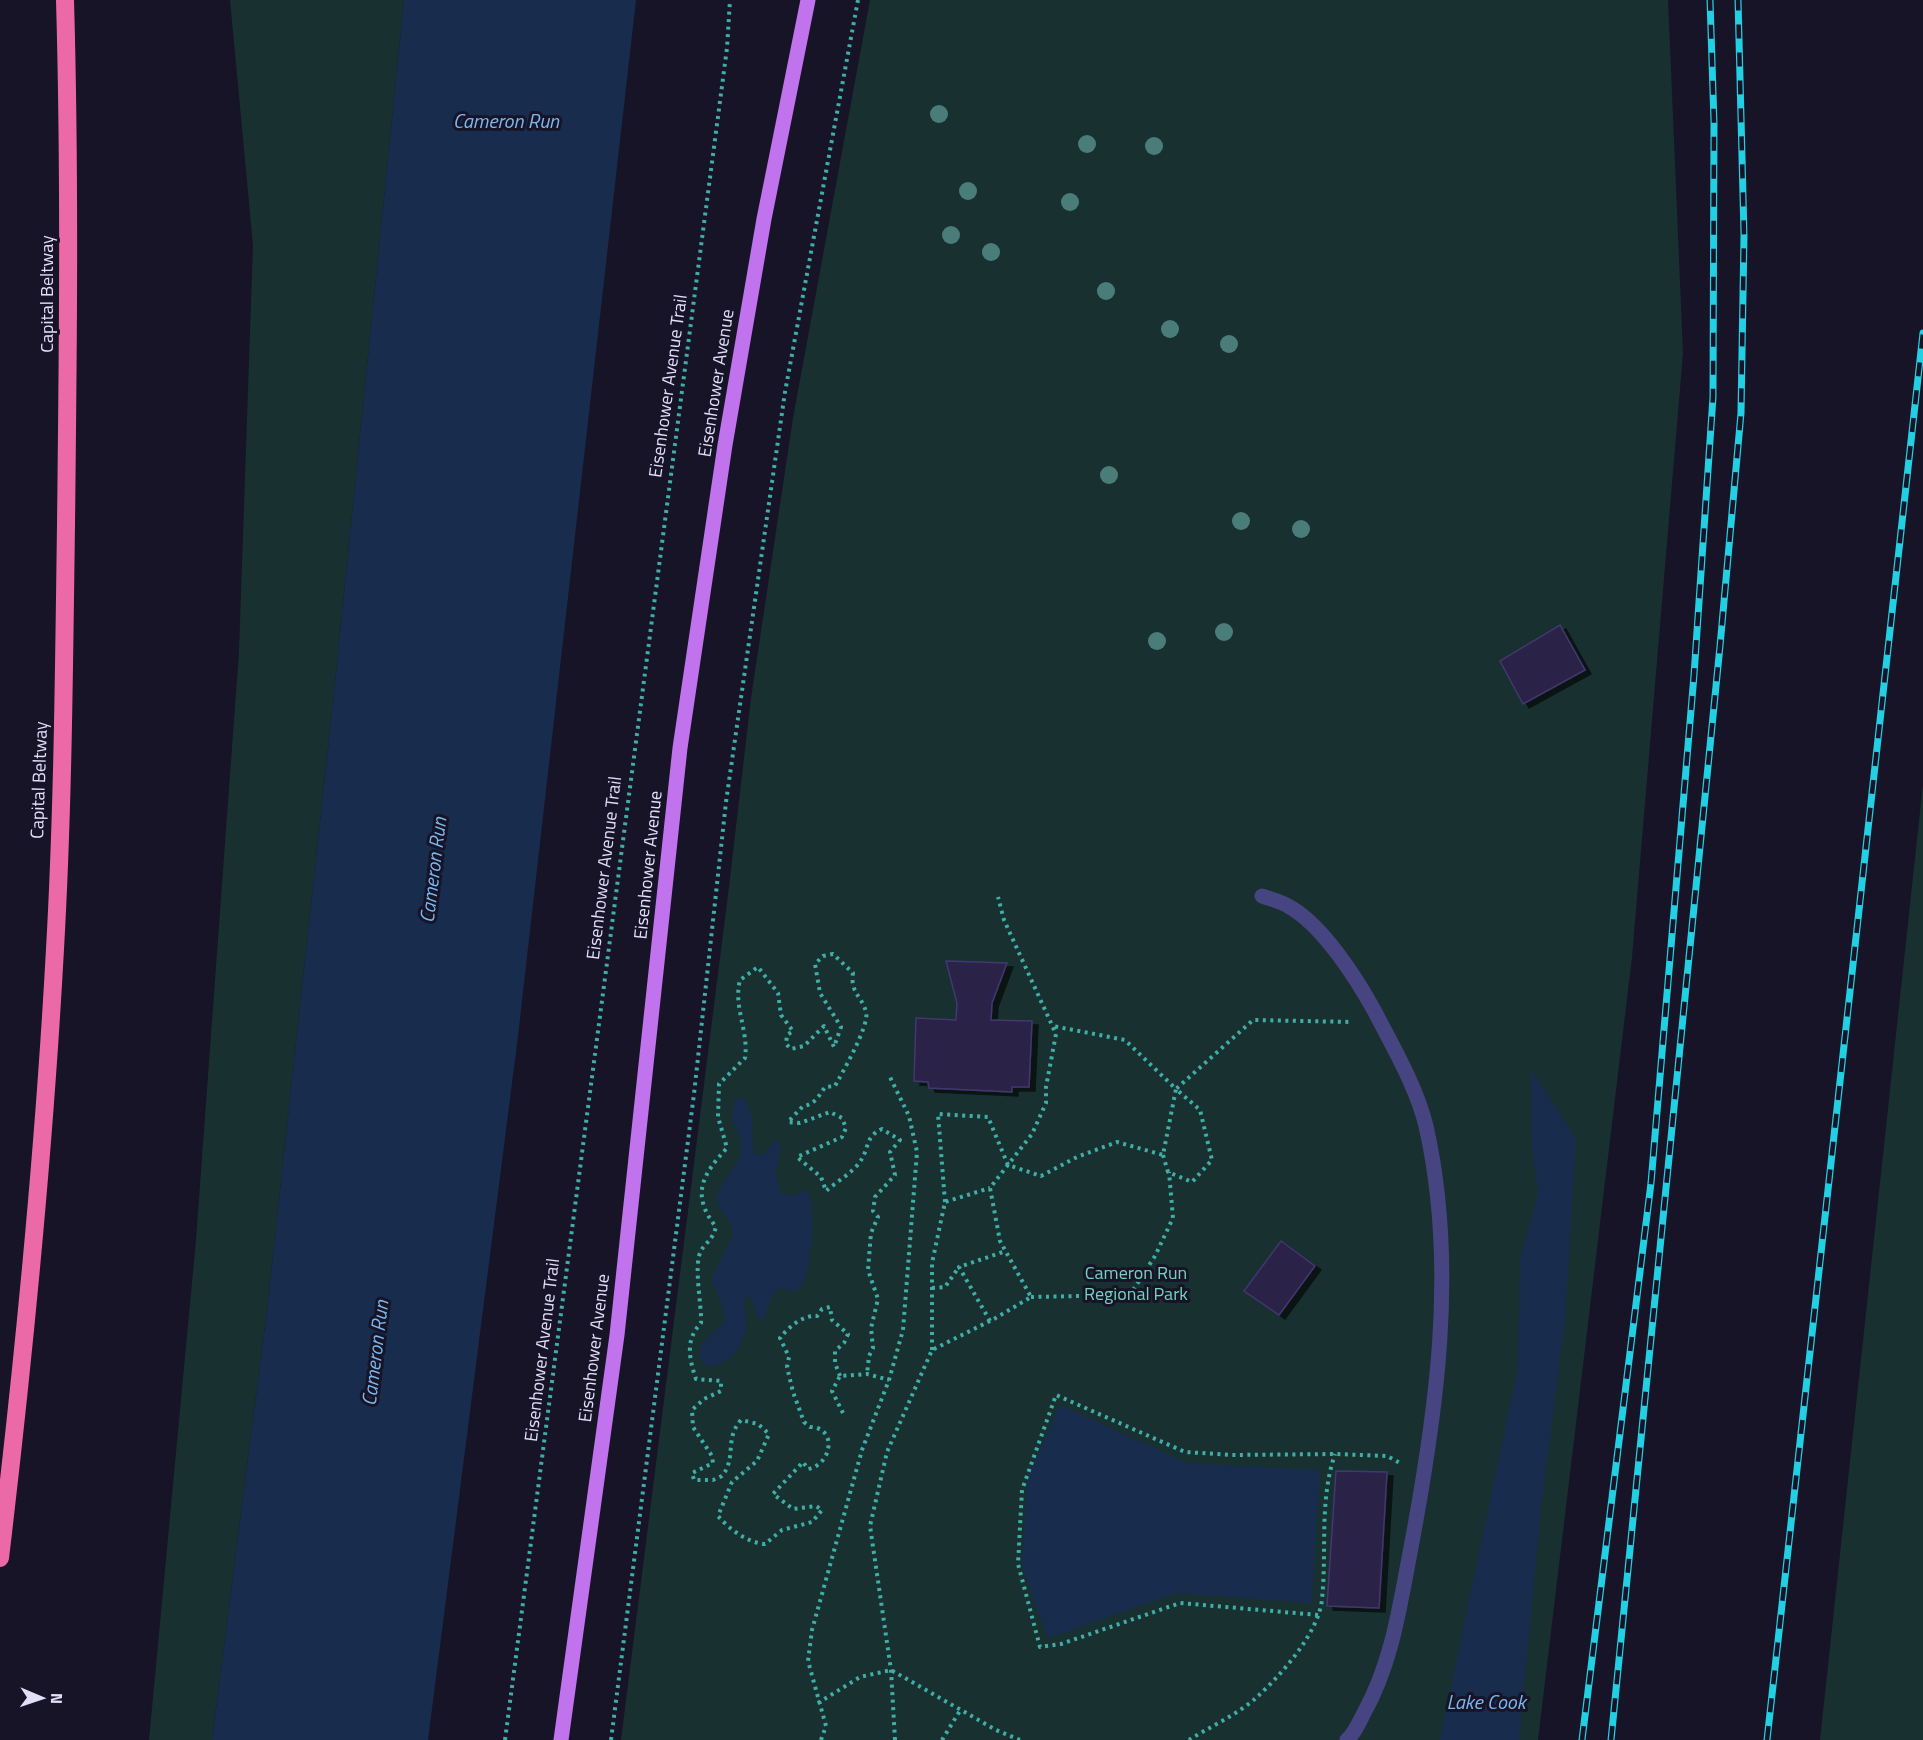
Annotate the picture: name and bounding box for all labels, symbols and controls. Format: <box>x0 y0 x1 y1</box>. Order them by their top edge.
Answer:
water label: Cameron Run <box>453 105 560 136</box>
street label: Capital Beltway <box>33 235 60 353</box>
street label: Eisenhower Avenue Trail <box>641 293 694 479</box>
street label: Eisenhower Avenue <box>690 307 741 459</box>
street label: Capital Beltway <box>23 720 54 839</box>
street label: Eisenhower Avenue Trail <box>579 775 628 961</box>
street label: Eisenhower Avenue <box>626 789 669 941</box>
water label: Cameron Run <box>411 814 454 924</box>
street label: Eisenhower Avenue Trail <box>517 1257 566 1443</box>
park label: Cameron Run Regional Park <box>1084 1259 1188 1307</box>
street label: Eisenhower Avenue <box>571 1272 616 1424</box>
water label: Cameron Run <box>353 1297 396 1407</box>
north arrow <box>12 1668 72 1728</box>
water label: Lake Cook <box>1446 1686 1528 1717</box>
text: N <box>45 1693 69 1704</box>

